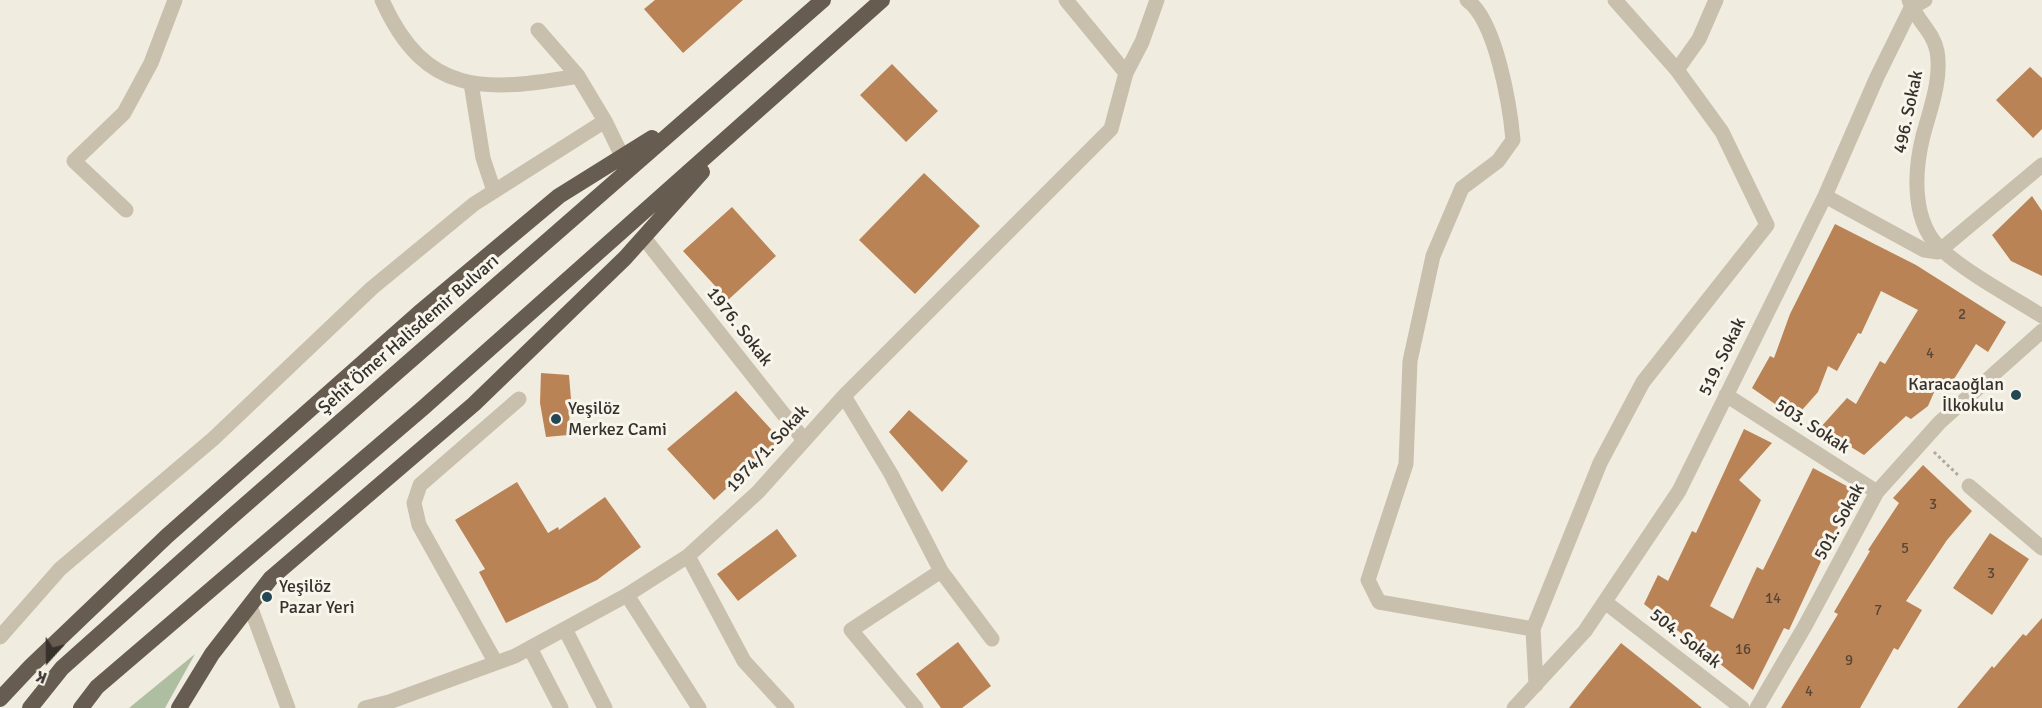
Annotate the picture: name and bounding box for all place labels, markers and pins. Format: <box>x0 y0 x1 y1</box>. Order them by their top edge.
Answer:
place label: Karacaoğlan İlkokulu <box>1908 374 2004 416</box>
marker: Karacaoğlan İlkokulu <box>2009 388 2023 402</box>
place label: Yeşilöz Merkez Cami <box>568 398 667 440</box>
marker: Yeşilöz Merkez Cami <box>549 412 563 426</box>
place label: Yeşilöz Pazar Yeri <box>279 576 355 618</box>
marker: Yeşilöz Pazar Yeri <box>260 590 274 604</box>

